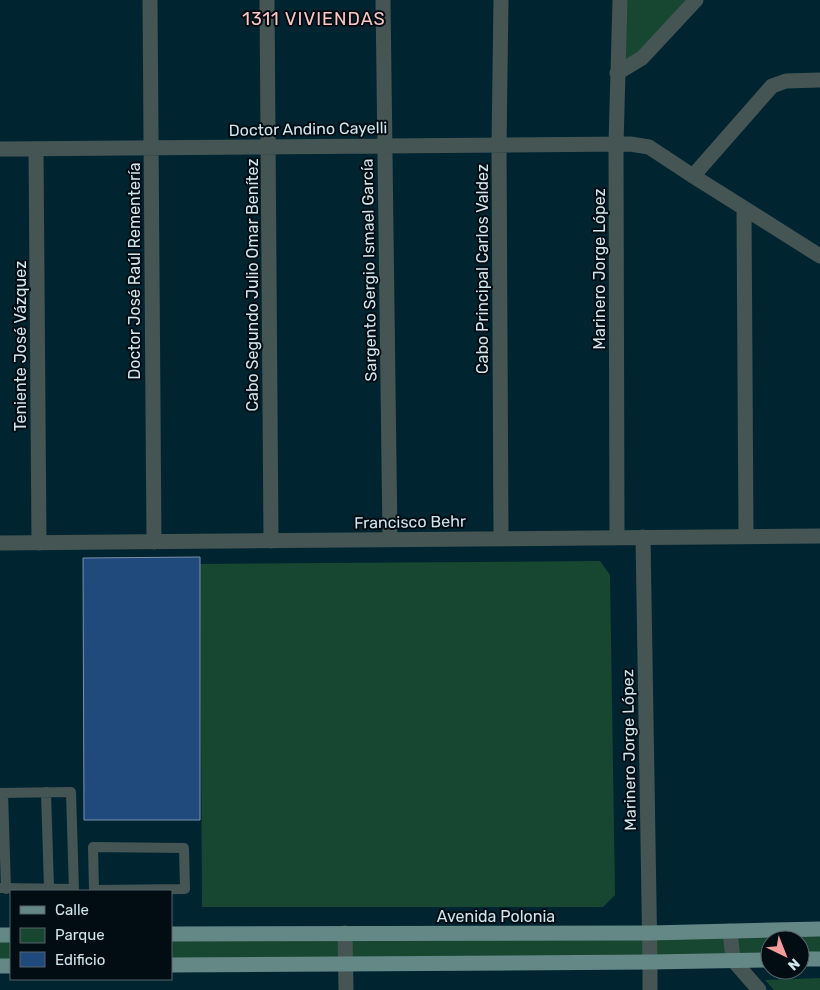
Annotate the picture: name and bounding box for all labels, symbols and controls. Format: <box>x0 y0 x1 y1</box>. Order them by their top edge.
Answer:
district label: 1311 VIVIENDAS <box>242 8 386 30</box>
street label: Doctor Andino Cayelli <box>228 118 388 140</box>
street label: Cabo Segundo Julio Omar Benítez <box>243 158 262 412</box>
street label: Sargento Sergio Ismael García <box>358 158 380 382</box>
street label: Doctor José Raúl Rementería <box>125 162 144 380</box>
street label: Cabo Principal Carlos Valdez <box>473 164 492 374</box>
street label: Marinero Jorge López <box>590 188 609 350</box>
street label: Teniente José Vázquez <box>11 261 30 431</box>
street label: Francisco Behr <box>354 512 466 532</box>
street label: Marinero Jorge López <box>618 669 640 831</box>
legend <box>10 890 172 980</box>
text: Calle <box>55 901 89 919</box>
street label: Avenida Polonia <box>437 907 555 926</box>
text: Parque <box>55 926 105 944</box>
north arrow <box>760 930 810 980</box>
text: Edificio <box>55 951 105 969</box>
text: N <box>784 954 803 974</box>

